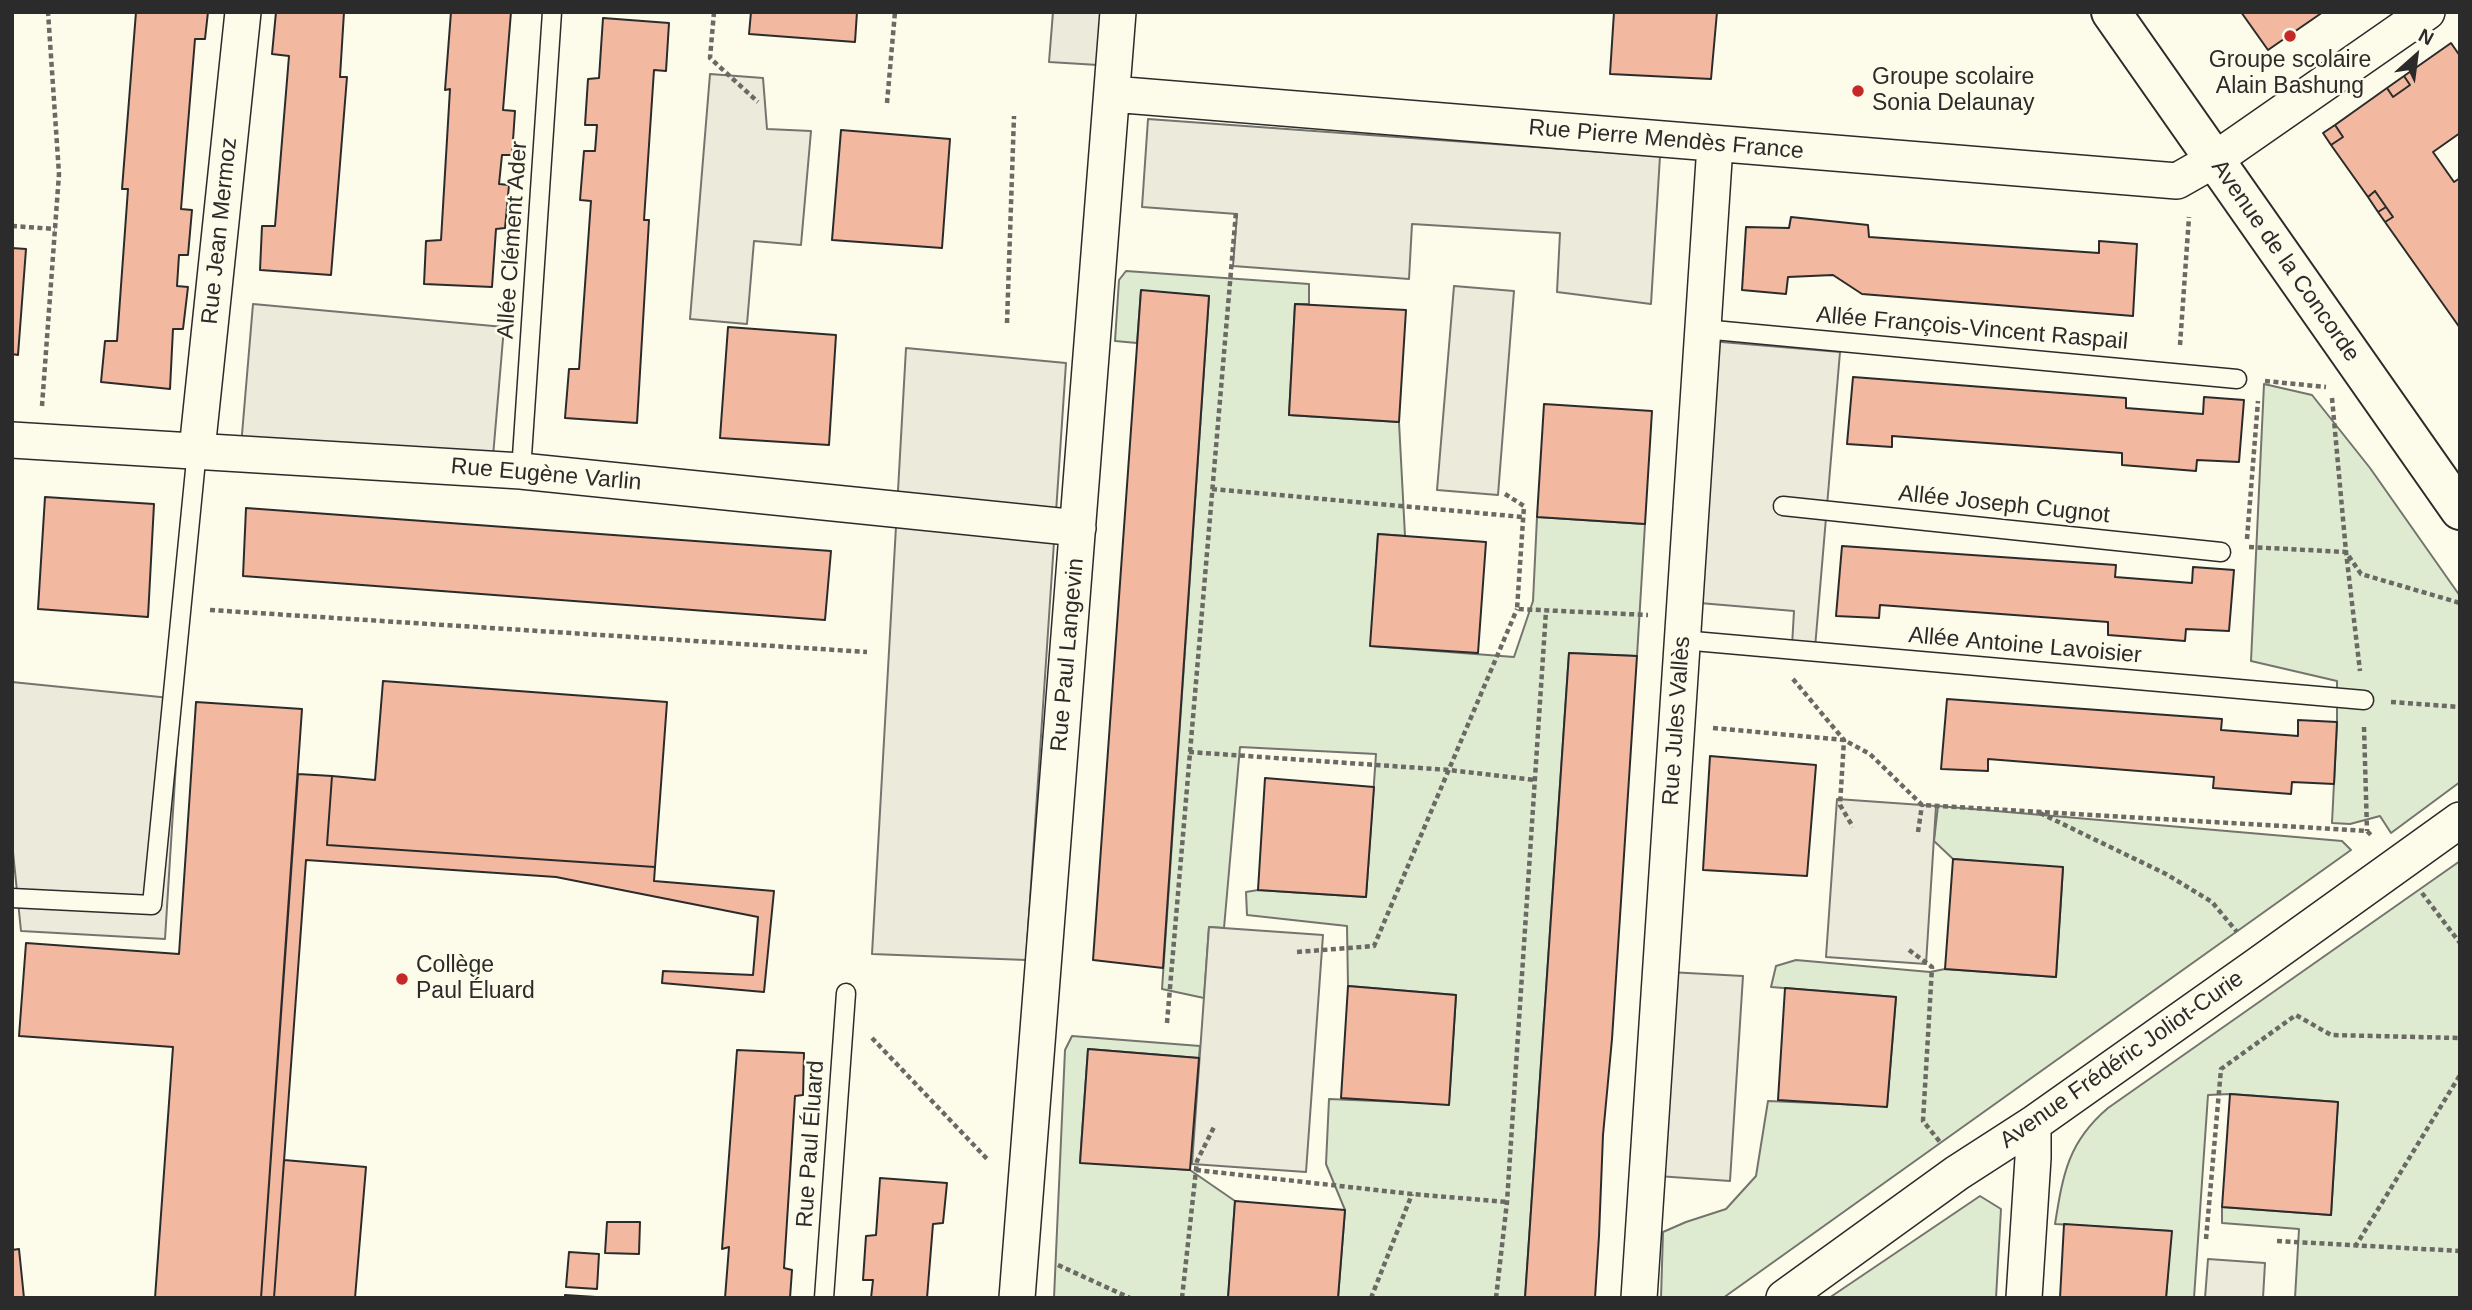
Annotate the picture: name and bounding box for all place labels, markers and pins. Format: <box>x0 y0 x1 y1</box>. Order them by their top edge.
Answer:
marker: Groupe scolaire Alain Bashung <box>2282 28 2298 44</box>
place label: Groupe scolaire Alain Bashung <box>2209 47 2371 101</box>
place label: Groupe scolaire Sonia Delaunay <box>1872 64 2034 118</box>
marker: Groupe scolaire Sonia Delaunay <box>1850 83 1866 99</box>
place label: Collège Paul Éluard <box>416 952 535 1006</box>
marker: Collège Paul Éluard <box>394 971 410 987</box>

